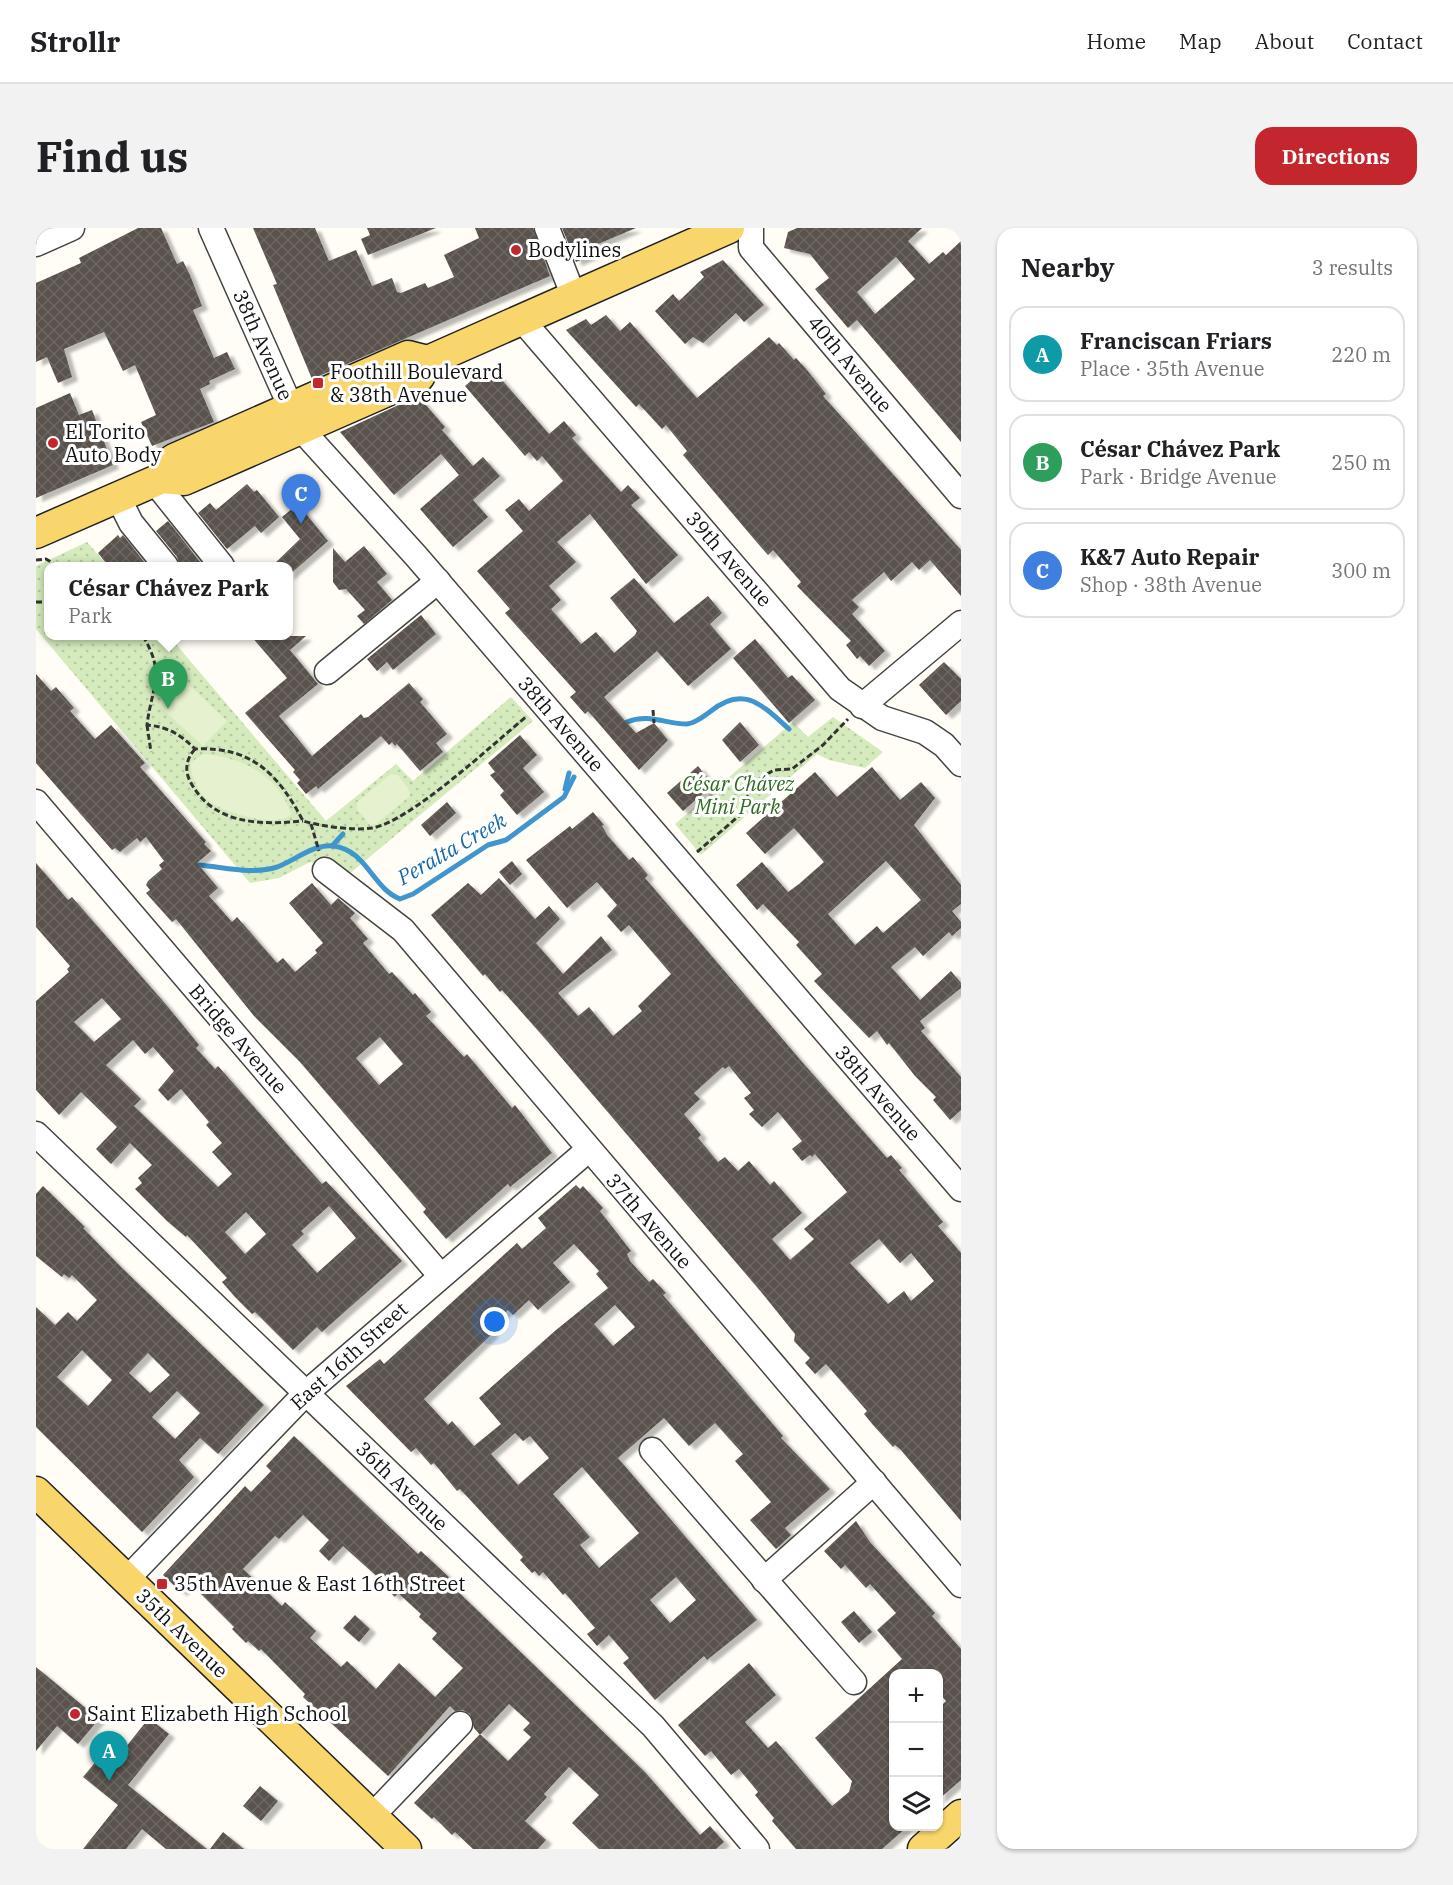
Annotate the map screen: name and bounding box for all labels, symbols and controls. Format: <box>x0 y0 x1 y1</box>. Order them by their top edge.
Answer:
text: Strollr <box>30 23 120 60</box>
text: Home <box>1086 27 1146 55</box>
text: Map <box>1179 27 1222 55</box>
text: About <box>1255 27 1314 55</box>
text: Contact <box>1347 27 1423 55</box>
button: Directions <box>1255 127 1417 185</box>
text: Find us <box>36 129 188 184</box>
place label: Bodylines <box>528 236 621 263</box>
marker: Bodylines <box>509 243 523 257</box>
text: Nearby <box>1021 250 1115 284</box>
text: 3 results <box>1312 254 1393 281</box>
street label: 38th Avenue <box>227 285 300 404</box>
street label: 40th Avenue <box>802 310 899 418</box>
text: Franciscan Friars <box>1080 326 1272 355</box>
text: A <box>1036 341 1049 368</box>
text: 220 m <box>1331 341 1391 368</box>
text: Place · 35th Avenue <box>1080 355 1265 382</box>
place label: Foothill Boulevard & 38th Avenue <box>330 358 503 408</box>
marker: Foothill Boulevard & 38th Avenue <box>311 376 325 390</box>
place label: El Torito Auto Body <box>65 418 162 468</box>
text: César Chávez Park <box>1080 434 1280 463</box>
marker: El Torito Auto Body <box>46 436 60 450</box>
text: B <box>1035 449 1050 476</box>
text: 250 m <box>1331 449 1391 476</box>
text: Park · Bridge Avenue <box>1080 463 1277 490</box>
pin: C <box>282 474 320 524</box>
street label: 39th Avenue <box>680 505 778 612</box>
text: K&7 Auto Repair <box>1080 542 1259 571</box>
text: C <box>1036 557 1049 584</box>
text: 300 m <box>1331 557 1391 584</box>
popup <box>44 562 293 640</box>
text: Shop · 38th Avenue <box>1080 571 1262 598</box>
text: César Chávez Park <box>68 573 269 602</box>
text: Park <box>68 602 112 629</box>
pin: B <box>148 660 188 709</box>
street label: 38th Avenue <box>512 670 610 777</box>
park label: César Chávez Mini Park <box>682 770 795 820</box>
water label: Peralta Creek <box>391 805 512 891</box>
street label: Bridge Avenue <box>183 978 294 1099</box>
street label: 38th Avenue <box>829 1039 927 1146</box>
street label: 37th Avenue <box>600 1167 698 1274</box>
street label: East 16th Street <box>284 1296 413 1416</box>
your location <box>480 1307 509 1336</box>
street label: 36th Avenue <box>350 1435 454 1537</box>
place label: 35th Avenue & East 16th Street <box>174 1570 465 1597</box>
marker: 35th Avenue & East 16th Street <box>155 1577 169 1591</box>
street label: 35th Avenue <box>130 1582 234 1684</box>
map controls <box>889 1669 943 1831</box>
button: + <box>889 1669 943 1723</box>
place label: Saint Elizabeth High School <box>87 1700 347 1727</box>
marker: Saint Elizabeth High School <box>68 1707 82 1721</box>
button: − <box>889 1723 943 1777</box>
pin: A <box>90 1732 128 1781</box>
button: layers <box>889 1777 943 1831</box>

